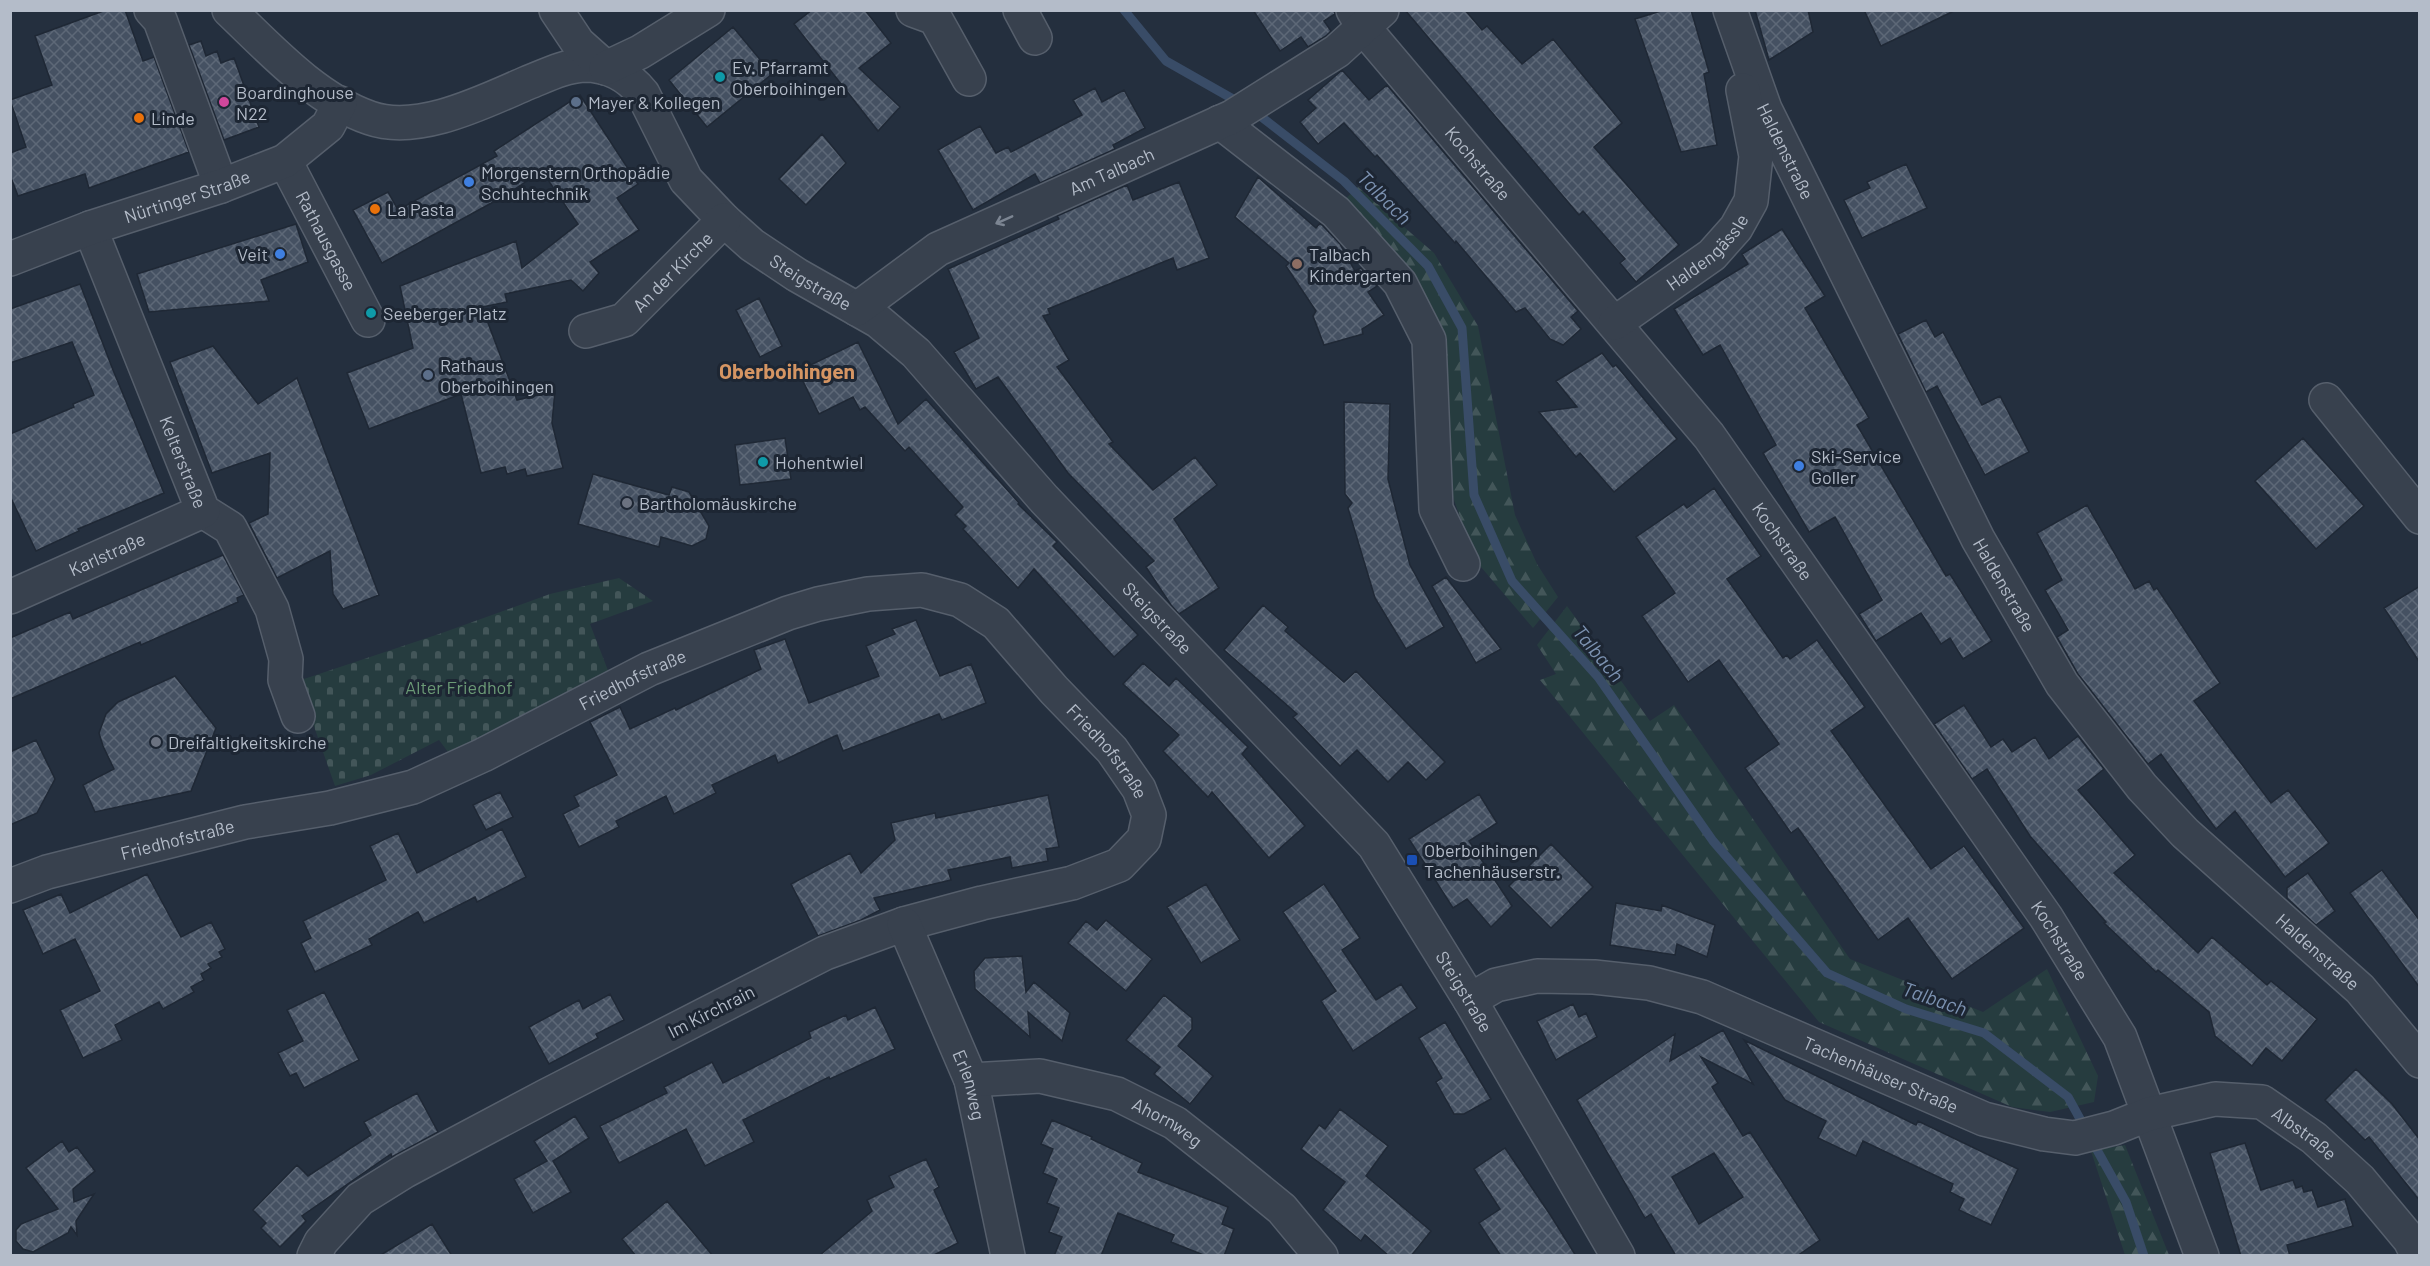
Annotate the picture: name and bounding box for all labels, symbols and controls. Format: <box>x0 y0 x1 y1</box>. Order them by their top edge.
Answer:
place label: Ev. Pfarramt Oberboihingen <box>732 56 846 99</box>
marker: Ev. Pfarramt Oberboihingen <box>713 70 727 84</box>
place label: Boardinghouse N22 <box>236 81 354 124</box>
place label: Mayer & Kollegen <box>588 91 720 113</box>
marker: Boardinghouse N22 <box>217 95 231 109</box>
marker: Mayer & Kollegen <box>569 95 583 109</box>
street label: Haldenstraße <box>1753 99 1819 203</box>
place label: Linde <box>151 107 195 129</box>
marker: Linde <box>132 111 146 125</box>
street label: Kochstraße <box>1441 122 1516 205</box>
street label: Am Talbach <box>1066 142 1157 200</box>
place label: Morgenstern Orthopädie Schuhtechnik <box>481 161 670 204</box>
street label: Nürtinger Straße <box>121 165 253 227</box>
water label: Talbach <box>1353 165 1417 229</box>
marker: Morgenstern Orthopädie Schuhtechnik <box>462 175 476 189</box>
street label: Rathausgasse <box>292 187 362 294</box>
place label: La Pasta <box>387 198 454 220</box>
marker: La Pasta <box>368 202 382 216</box>
street label: Haldengässle <box>1662 210 1753 295</box>
one-way arrow <box>996 215 1014 226</box>
street label: An der Kirche <box>628 227 717 316</box>
place label: Veit <box>238 243 268 265</box>
place label: Talbach Kindergarten <box>1309 243 1411 286</box>
marker: Veit <box>273 247 287 261</box>
street label: Steigstraße <box>766 249 855 315</box>
marker: Talbach Kindergarten <box>1290 257 1304 271</box>
place label: Seeberger Platz <box>383 302 506 324</box>
marker: Seeberger Platz <box>364 306 378 320</box>
place label: Rathaus Oberboihingen <box>440 354 554 397</box>
district label: Oberboihingen <box>719 358 855 383</box>
marker: Rathaus Oberboihingen <box>421 368 435 382</box>
street label: Kelterstraße <box>155 413 212 511</box>
place label: Ski-Service Goller <box>1811 445 1901 488</box>
place label: Hohentwiel <box>775 451 863 473</box>
marker: Hohentwiel <box>756 455 770 469</box>
marker: Ski-Service Goller <box>1792 459 1806 473</box>
place label: Bartholomäuskirche <box>639 492 797 514</box>
marker: Bartholomäuskirche <box>620 496 634 510</box>
street label: Kochstraße <box>1748 498 1818 585</box>
street label: Karlstraße <box>65 527 149 580</box>
street label: Haldenstraße <box>1969 534 2040 636</box>
street label: Steigstraße <box>1118 577 1197 658</box>
water label: Talbach <box>1568 620 1630 686</box>
street label: Friedhofstraße <box>575 644 689 715</box>
park label: Alter Friedhof <box>405 676 513 698</box>
street label: Friedhofstraße <box>1062 699 1152 801</box>
place label: Dreifaltigkeitskirche <box>168 731 327 753</box>
marker: Dreifaltigkeitskirche <box>149 735 163 749</box>
street label: Friedhofstraße <box>118 814 237 864</box>
place label: Oberboihingen Tachenhäuserstr. <box>1424 839 1561 882</box>
marker: Oberboihingen Tachenhäuserstr. <box>1405 853 1419 867</box>
street label: Kochstraße <box>2027 896 2093 984</box>
street label: Haldenstraße <box>2272 908 2364 995</box>
street label: Steigstraße <box>1431 947 1497 1036</box>
water label: Talbach <box>1900 976 1970 1020</box>
street label: Im Kirchrain <box>664 980 758 1042</box>
street label: Tachenhäuser Straße <box>1800 1031 1962 1118</box>
street label: Erlenweg <box>948 1046 990 1122</box>
street label: Ahornweg <box>1129 1092 1207 1152</box>
street label: Albstraße <box>2268 1101 2342 1165</box>

